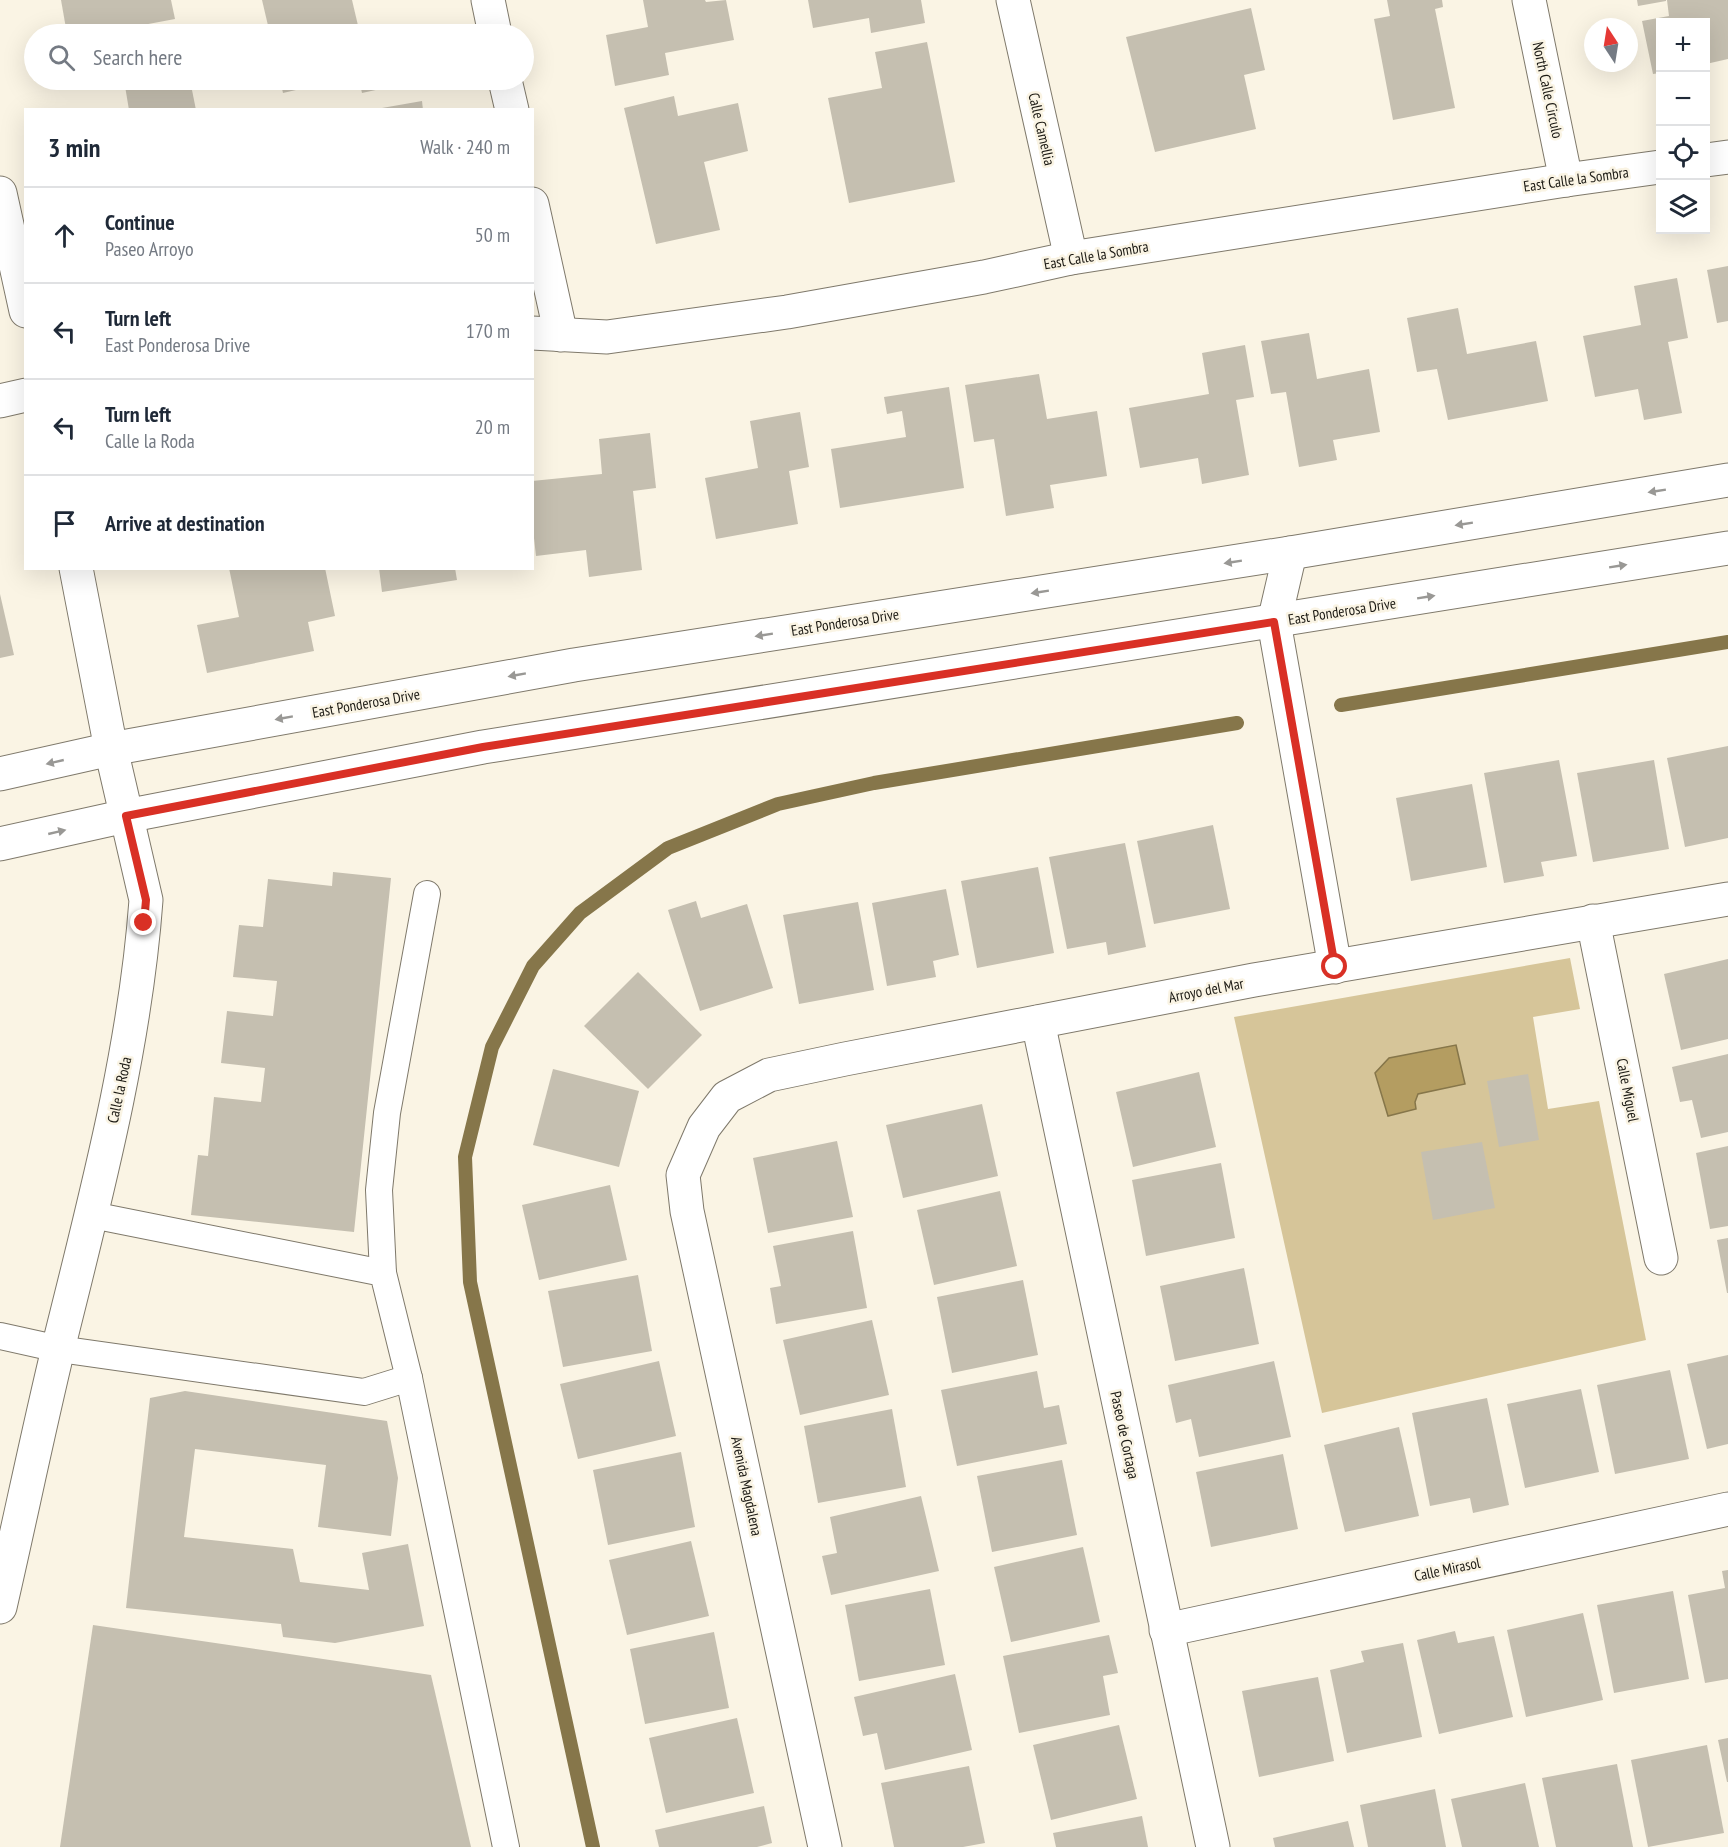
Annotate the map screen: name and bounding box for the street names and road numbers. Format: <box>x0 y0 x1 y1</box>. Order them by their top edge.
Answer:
street label: North Calle Circulo <box>1529 40 1567 140</box>
street label: Calle Camellia <box>1024 91 1060 167</box>
street label: East Calle la Sombra <box>1522 162 1630 196</box>
street label: East Calle la Sombra <box>1042 236 1150 274</box>
street label: East Ponderosa Drive <box>1287 593 1397 629</box>
street label: East Ponderosa Drive <box>790 604 900 640</box>
street label: East Ponderosa Drive <box>311 684 421 722</box>
street label: Arroyo del Mar <box>1167 973 1246 1007</box>
street label: Calle la Roda <box>103 1055 135 1125</box>
street label: Calle Miguel <box>1613 1057 1644 1124</box>
street label: Paseo de Cortaga <box>1106 1389 1144 1481</box>
street label: Avenida Magdalena <box>727 1435 767 1537</box>
street label: Calle Mirasol <box>1412 1553 1482 1585</box>

